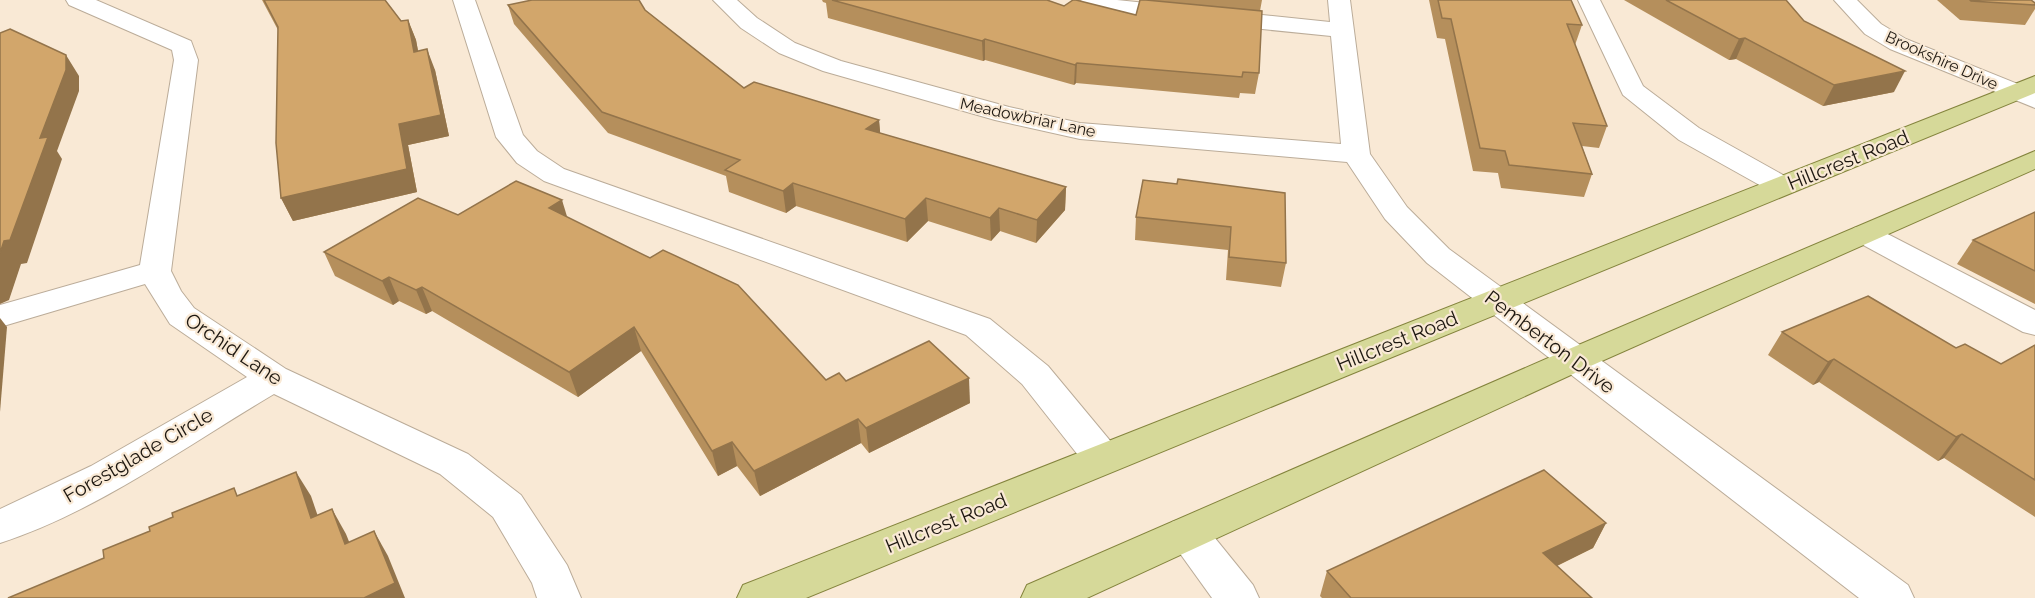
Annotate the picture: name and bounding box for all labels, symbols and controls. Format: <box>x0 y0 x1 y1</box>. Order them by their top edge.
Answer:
street label: Brookshire Drive <box>1883 27 2001 94</box>
street label: Meadowbriar Lane <box>958 94 1097 141</box>
street label: Hillcrest Road <box>1784 125 1912 195</box>
street label: Pemberton Drive <box>1480 285 1620 399</box>
street label: Hillcrest Road <box>1333 306 1461 376</box>
street label: Orchid Lane <box>181 308 287 390</box>
street label: Forestglade Circle <box>59 402 217 508</box>
street label: Hillcrest Road <box>882 488 1010 558</box>

